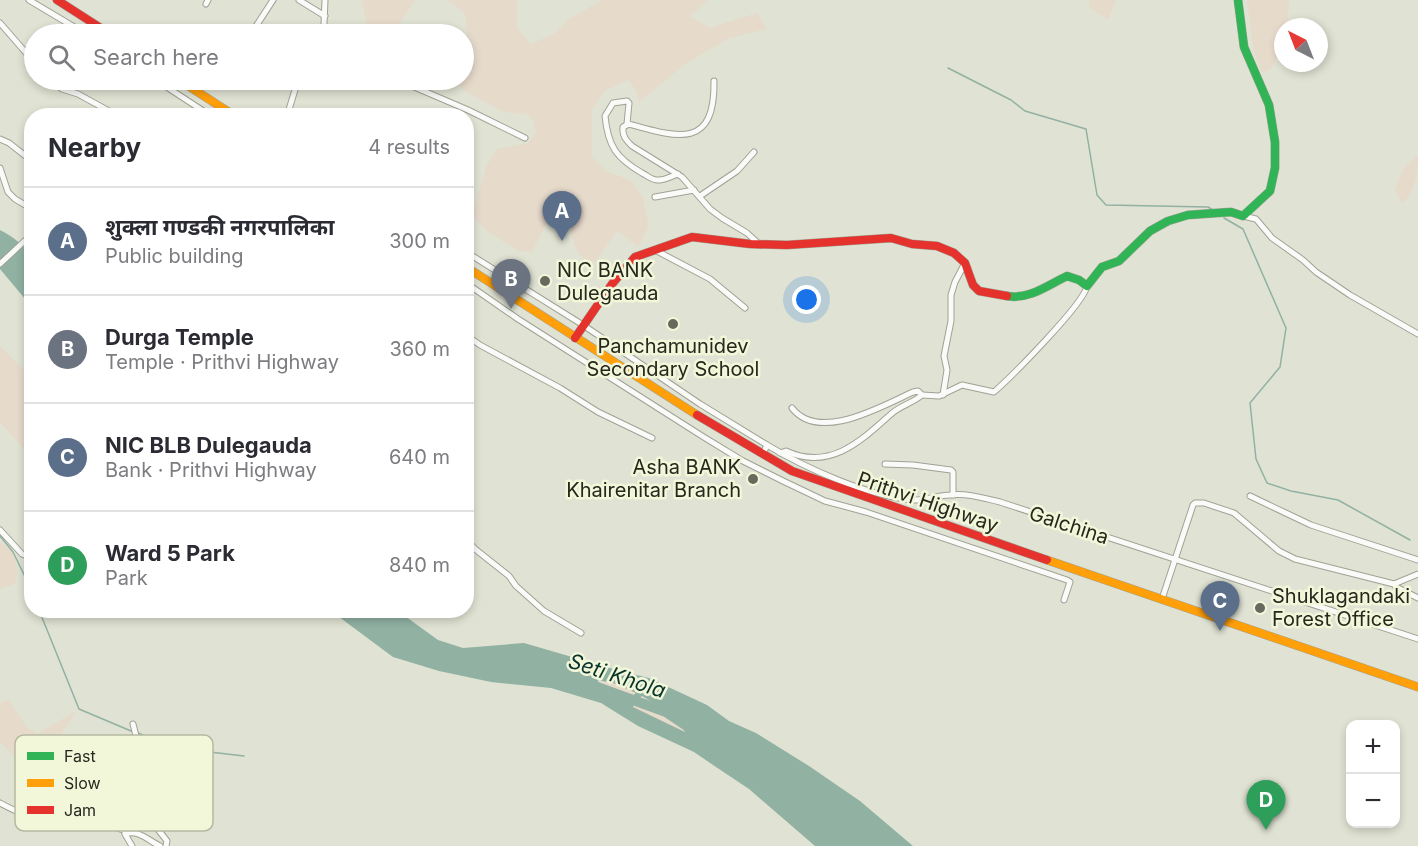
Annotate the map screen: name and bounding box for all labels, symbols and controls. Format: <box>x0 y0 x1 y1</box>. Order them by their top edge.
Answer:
north arrow <box>1274 18 1328 72</box>
search box <box>24 24 474 90</box>
icon: search <box>45 41 78 74</box>
text: Search here <box>93 44 219 70</box>
text: Nearby <box>48 132 141 163</box>
text: 4 results <box>368 135 450 159</box>
pin: A <box>542 192 582 241</box>
text: शुक्ला गण्डकी नगरपालिका <box>105 214 334 240</box>
text: A <box>60 229 75 253</box>
text: 300 m <box>389 229 450 253</box>
text: Public building <box>105 244 244 268</box>
place label: NIC BANK Dulegauda <box>557 258 659 305</box>
pin: B <box>492 260 530 309</box>
marker: NIC BANK Dulegauda <box>538 274 552 288</box>
your location <box>792 285 821 314</box>
marker: Panchamunidev Secondary School <box>666 317 680 331</box>
text: Durga Temple <box>105 324 254 350</box>
place label: Panchamunidev Secondary School <box>587 334 759 381</box>
text: B <box>61 337 74 361</box>
text: 360 m <box>389 337 450 361</box>
text: Temple · Prithvi Highway <box>105 350 339 374</box>
text: NIC BLB Dulegauda <box>105 432 312 458</box>
text: C <box>60 445 75 469</box>
text: 640 m <box>389 445 450 469</box>
place label: Asha BANK Khairenitar Branch <box>566 455 741 502</box>
text: Bank · Prithvi Highway <box>105 458 317 482</box>
street label: Prithvi Highway <box>854 467 1002 537</box>
marker: Asha BANK Khairenitar Branch <box>746 472 760 486</box>
street label: Galchina <box>1026 501 1112 549</box>
text: Ward 5 Park <box>105 540 235 566</box>
text: D <box>60 553 75 577</box>
text: 840 m <box>389 553 450 577</box>
text: Park <box>105 566 148 590</box>
pin: C <box>1200 582 1240 631</box>
place label: Shuklagandaki Forest Office <box>1272 584 1410 631</box>
marker: Shuklagandaki Forest Office <box>1253 601 1267 615</box>
water label: Seti Khola <box>565 648 669 703</box>
map controls <box>1346 720 1400 828</box>
button: + <box>1346 720 1400 774</box>
legend <box>15 735 213 831</box>
text: Fast <box>64 746 96 766</box>
text: Slow <box>64 773 101 793</box>
button: − <box>1346 774 1400 828</box>
pin: D <box>1246 780 1286 830</box>
text: Jam <box>64 800 96 820</box>

